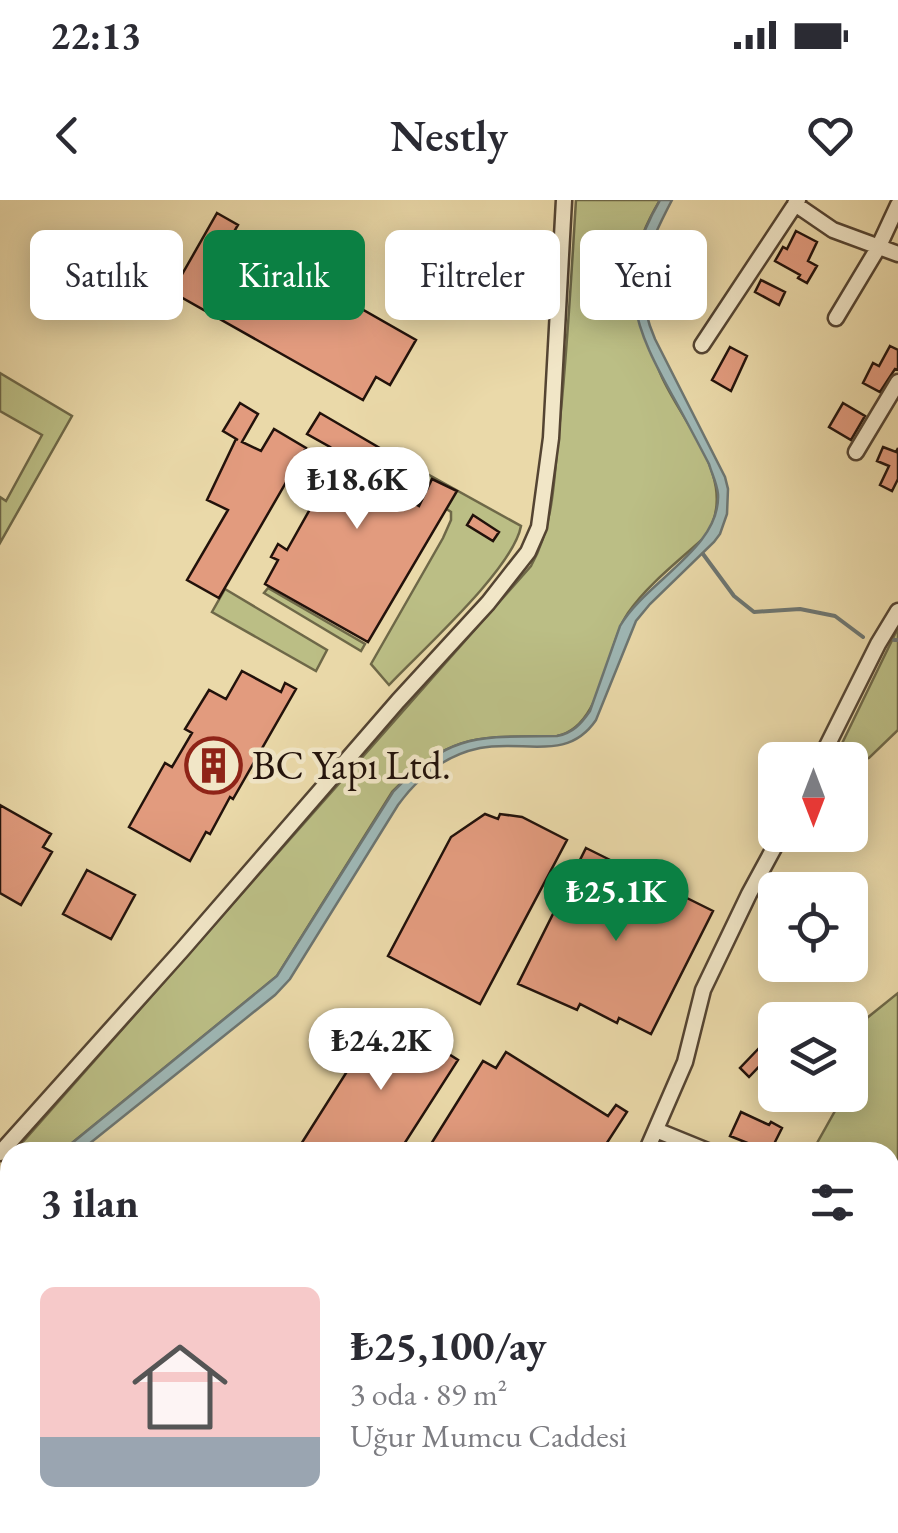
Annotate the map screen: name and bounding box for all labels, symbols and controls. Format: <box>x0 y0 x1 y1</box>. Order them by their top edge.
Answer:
text: 22:13 <box>50 11 141 60</box>
text: Nestly <box>390 106 508 164</box>
icon: back <box>40 108 95 163</box>
icon: heart <box>803 108 858 163</box>
chip: Satılık <box>30 230 183 320</box>
chip: Kiralık <box>203 230 365 320</box>
chip: Filtreler <box>385 230 560 320</box>
chip: Yeni <box>580 230 707 320</box>
pin: ₺18.6K <box>276 447 438 532</box>
text: ₺18.6K <box>307 458 407 500</box>
building icon: BC Yapı Ltd. <box>183 735 243 795</box>
place label: BC Yapı Ltd. <box>252 739 451 791</box>
north arrow <box>758 742 868 852</box>
map controls <box>758 742 868 1112</box>
pin: ₺25.1K <box>535 859 697 944</box>
text: ₺25.1K <box>566 870 666 912</box>
button: locate <box>758 872 868 982</box>
button: layers <box>758 1002 868 1112</box>
pin: ₺24.2K <box>300 1008 462 1093</box>
text: ₺24.2K <box>331 1019 431 1061</box>
text: 3 ilan <box>40 1175 139 1230</box>
icon: filters <box>805 1175 860 1230</box>
text: ₺25,100/ay <box>350 1318 546 1373</box>
icon: home <box>120 1327 240 1447</box>
text: 3 oda · 89 m² <box>350 1373 507 1415</box>
text: Uğur Mumcu Caddesi <box>350 1415 627 1457</box>

